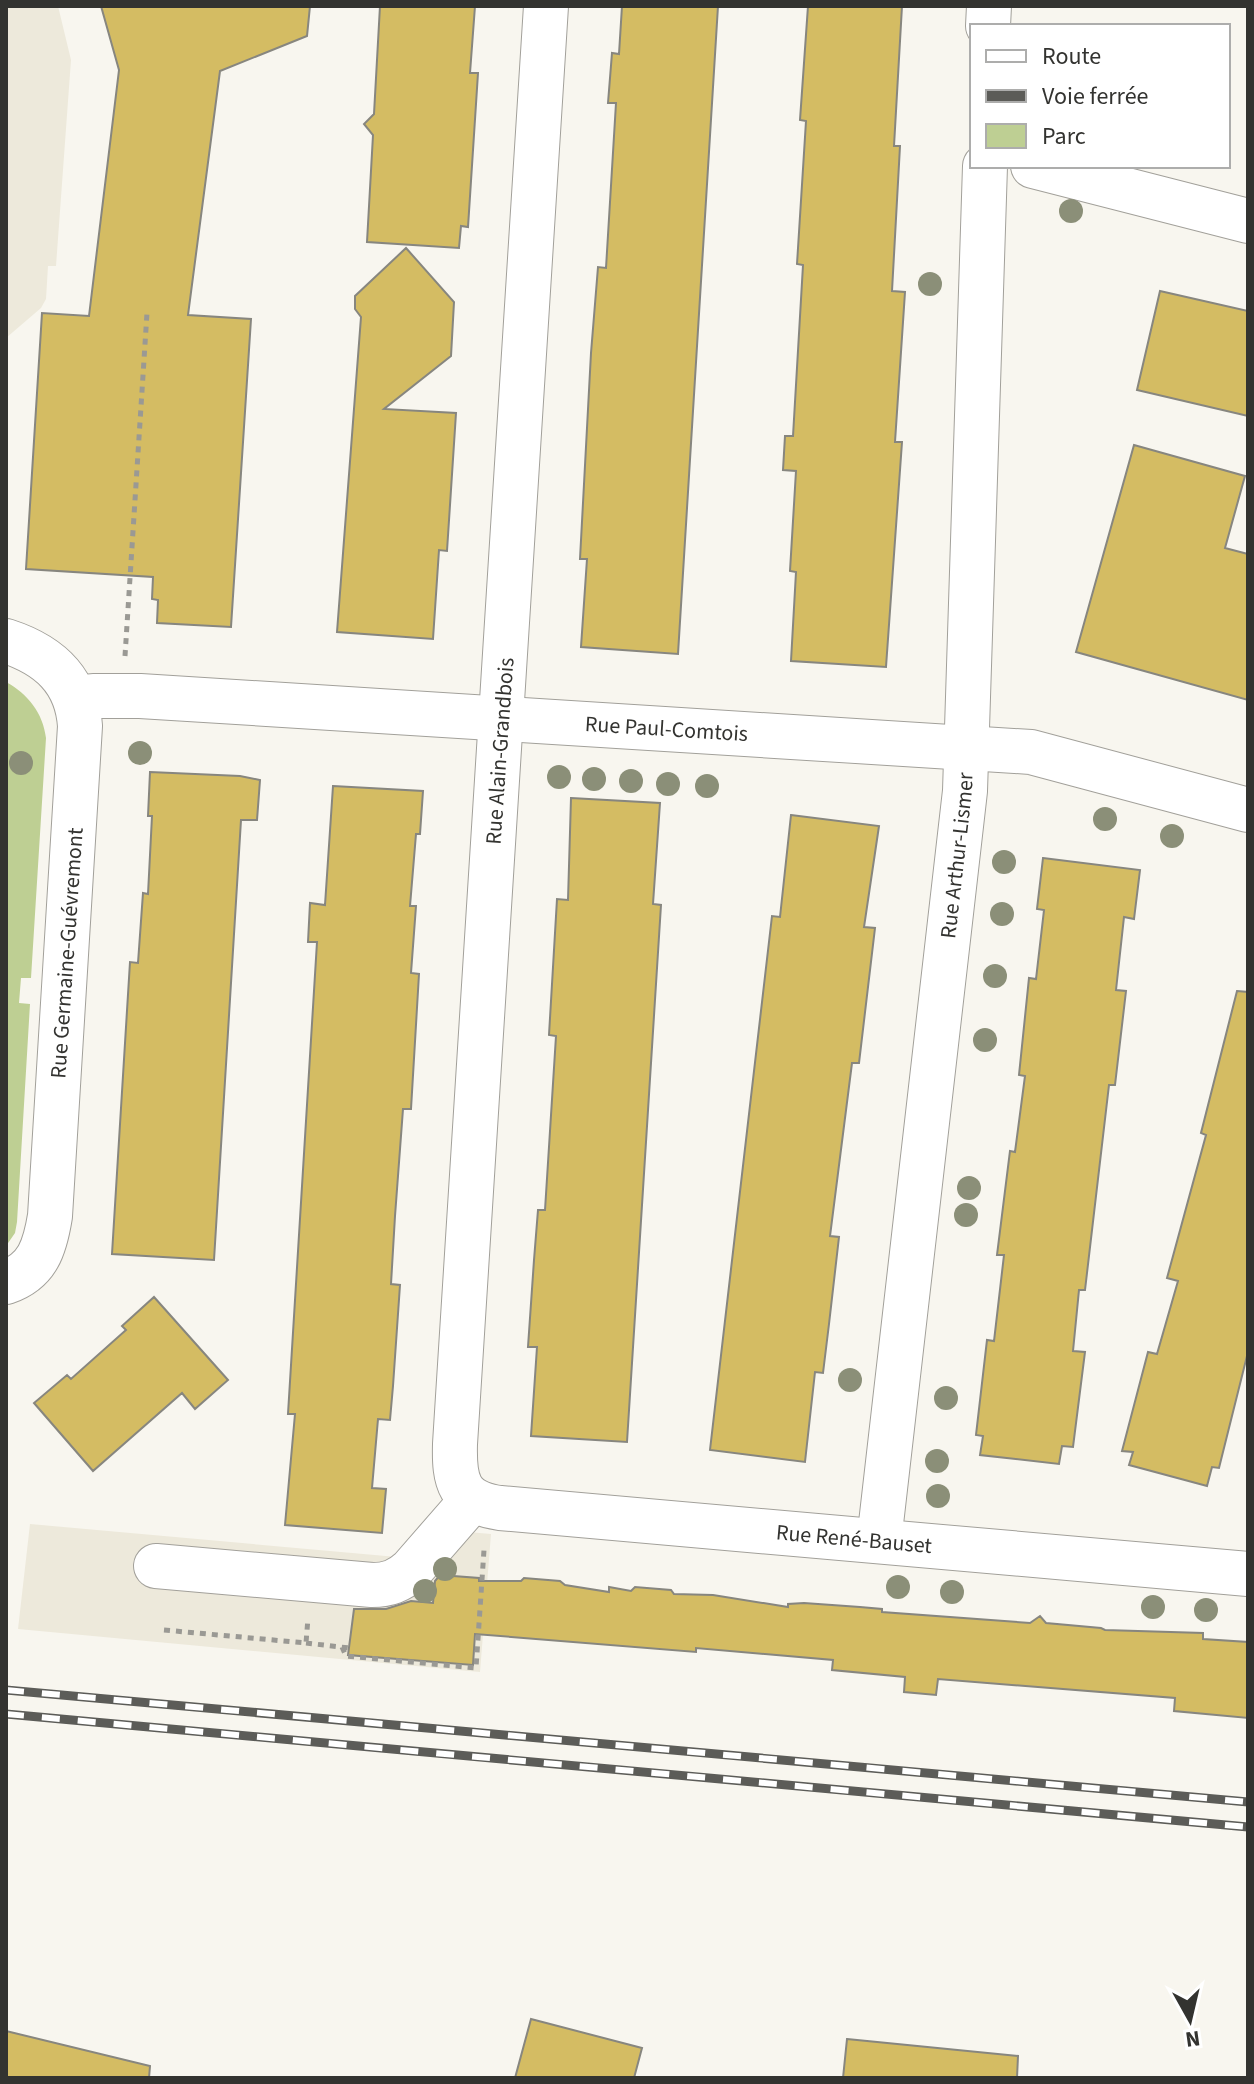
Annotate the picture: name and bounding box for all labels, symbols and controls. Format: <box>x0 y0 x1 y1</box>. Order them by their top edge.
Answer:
legend <box>970 24 1230 168</box>
text: Route <box>1042 39 1101 74</box>
text: Voie ferrée <box>1042 79 1149 114</box>
text: Parc <box>1042 119 1086 154</box>
street label: Rue Alain-Grandbois <box>477 656 523 846</box>
street label: Rue Paul-Comtois <box>584 708 749 750</box>
street label: Rue Arthur-Lismer <box>932 772 982 940</box>
street label: Rue Germaine-Guévremont <box>42 826 92 1080</box>
street label: Rue René-Bauset <box>775 1516 934 1562</box>
north arrow <box>1150 1980 1230 2060</box>
text: N <box>1183 2022 1202 2056</box>

